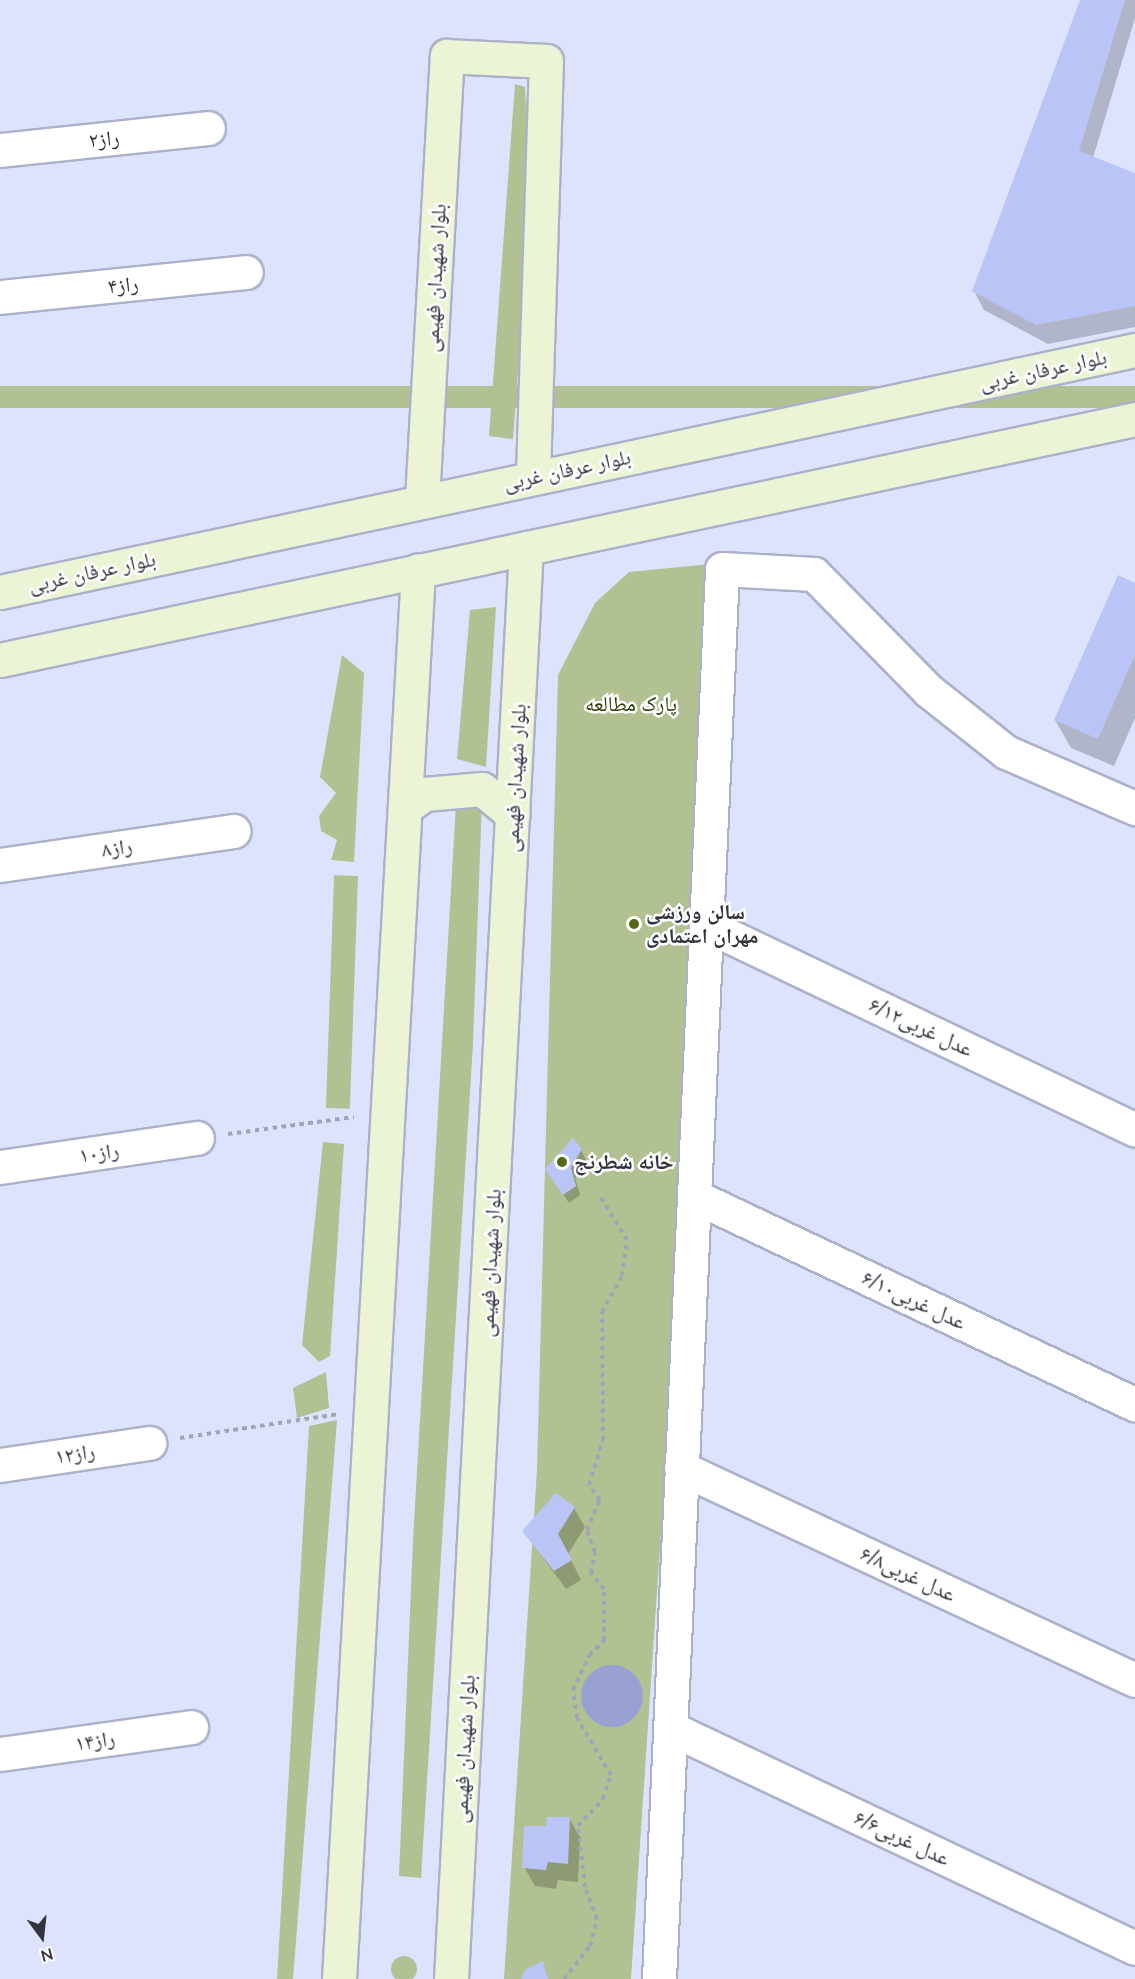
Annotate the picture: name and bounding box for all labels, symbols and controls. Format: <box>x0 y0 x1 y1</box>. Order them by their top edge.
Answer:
street label: راز۲ <box>87 125 121 153</box>
street label: بلوار شهیدان فهیمی <box>419 203 451 353</box>
street label: راز۴ <box>106 271 140 299</box>
street label: بلوار عرفان غربی <box>977 344 1109 396</box>
street label: بلوار عرفان غربی <box>501 444 633 496</box>
street label: بلوار عرفان غربی <box>26 546 158 598</box>
park label: پارک مطالعه <box>585 691 677 717</box>
street label: بلوار شهیدان فهیمی <box>499 703 531 853</box>
street label: راز۸ <box>100 833 134 863</box>
place label: سالن ورزشی مهران اعتمادی <box>646 899 758 949</box>
marker: سالن ورزشی مهران اعتمادی <box>627 917 641 931</box>
street label: ۶/۱۲عدل غربی <box>865 992 977 1062</box>
street label: راز۱۰ <box>77 1138 121 1168</box>
place label: خانه شطرنج <box>574 1149 674 1175</box>
marker: خانه شطرنج <box>555 1155 569 1169</box>
street label: بلوار شهیدان فهیمی <box>474 1188 506 1338</box>
street label: ۶/۱۰عدل غربی <box>858 1265 970 1335</box>
street label: راز۱۲ <box>53 1439 97 1469</box>
street label: ۶/۸عدل غربی <box>856 1541 960 1607</box>
street label: بلوار شهیدان فهیمی <box>448 1674 480 1824</box>
street label: راز۱۴ <box>73 1726 117 1756</box>
street label: ۶/۶عدل غربی <box>850 1805 954 1871</box>
north arrow <box>12 1907 72 1967</box>
text: N <box>38 1942 55 1967</box>

